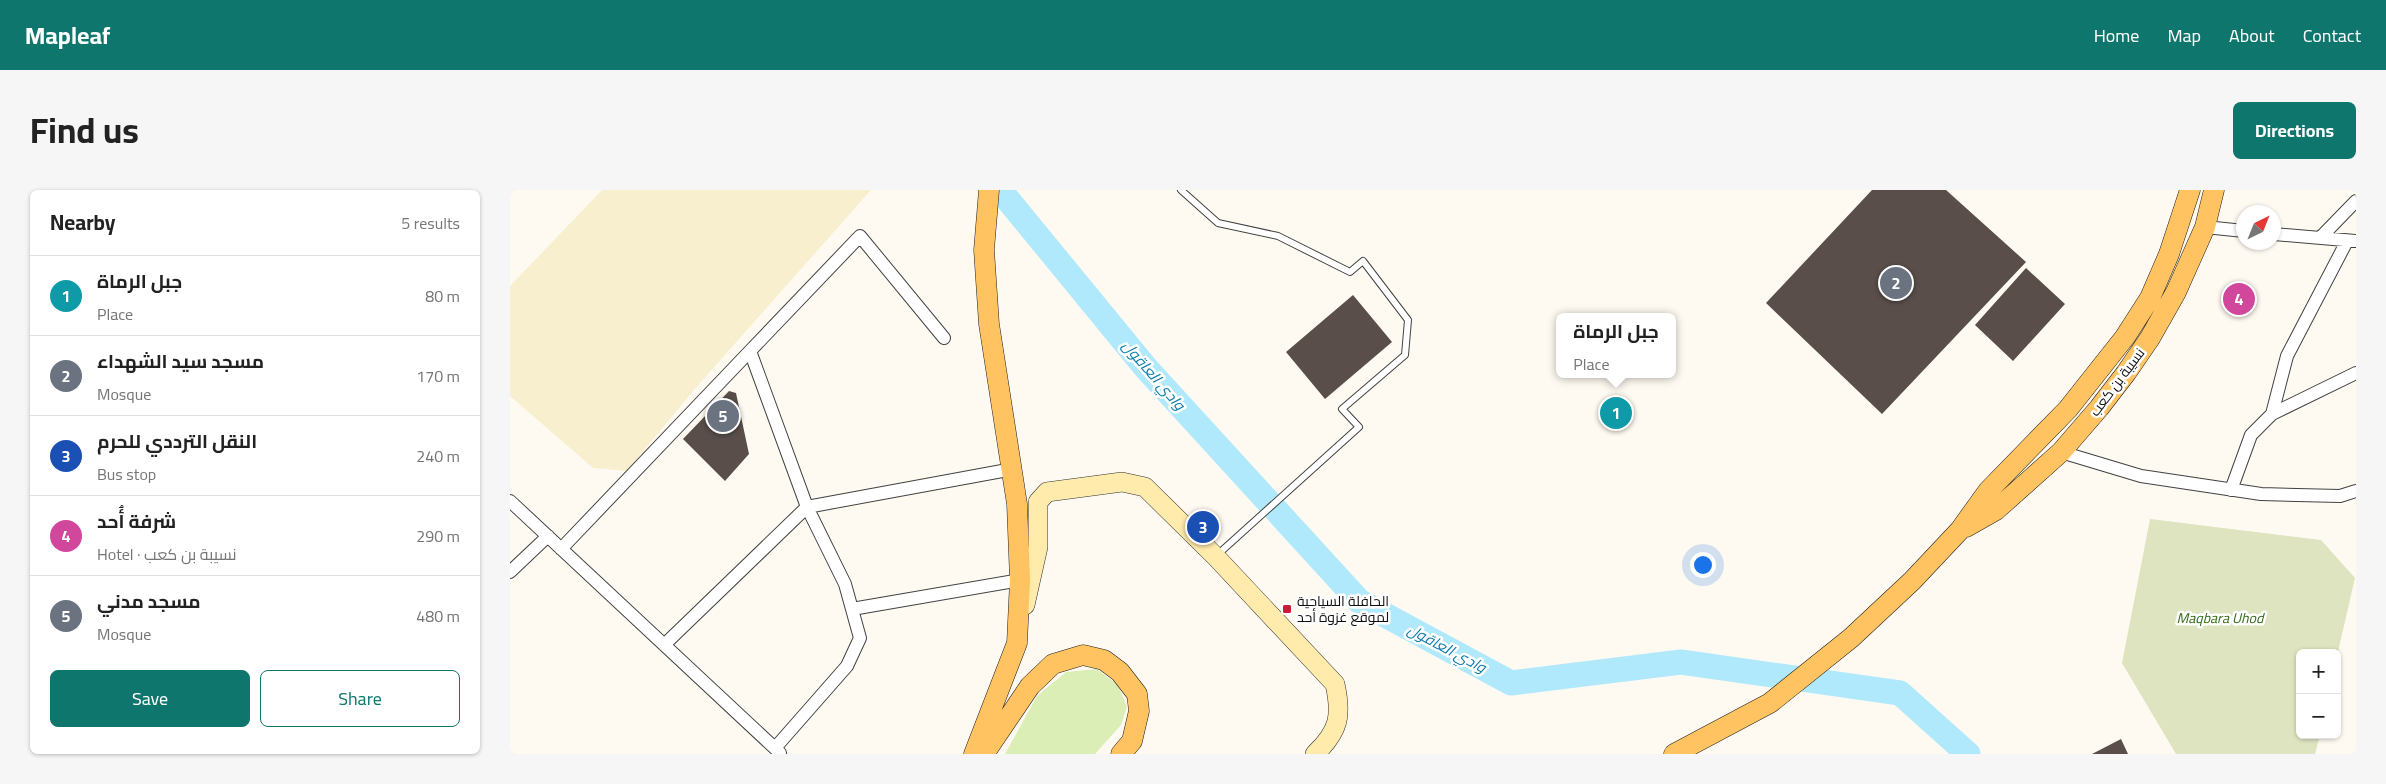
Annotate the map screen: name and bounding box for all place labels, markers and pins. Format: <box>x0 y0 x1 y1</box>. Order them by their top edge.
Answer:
pin: 2 <box>1880 264 1912 302</box>
pin: 4 <box>2223 280 2255 318</box>
pin: 1 <box>1600 394 1632 432</box>
pin: 5 <box>707 397 739 435</box>
pin: 3 <box>1187 508 1219 546</box>
place label: الحافلة السياحية لموقع غزوة أحد <box>1297 588 1389 630</box>
marker: الحافلة السياحية لموقع غزوة أحد <box>1281 603 1293 615</box>

